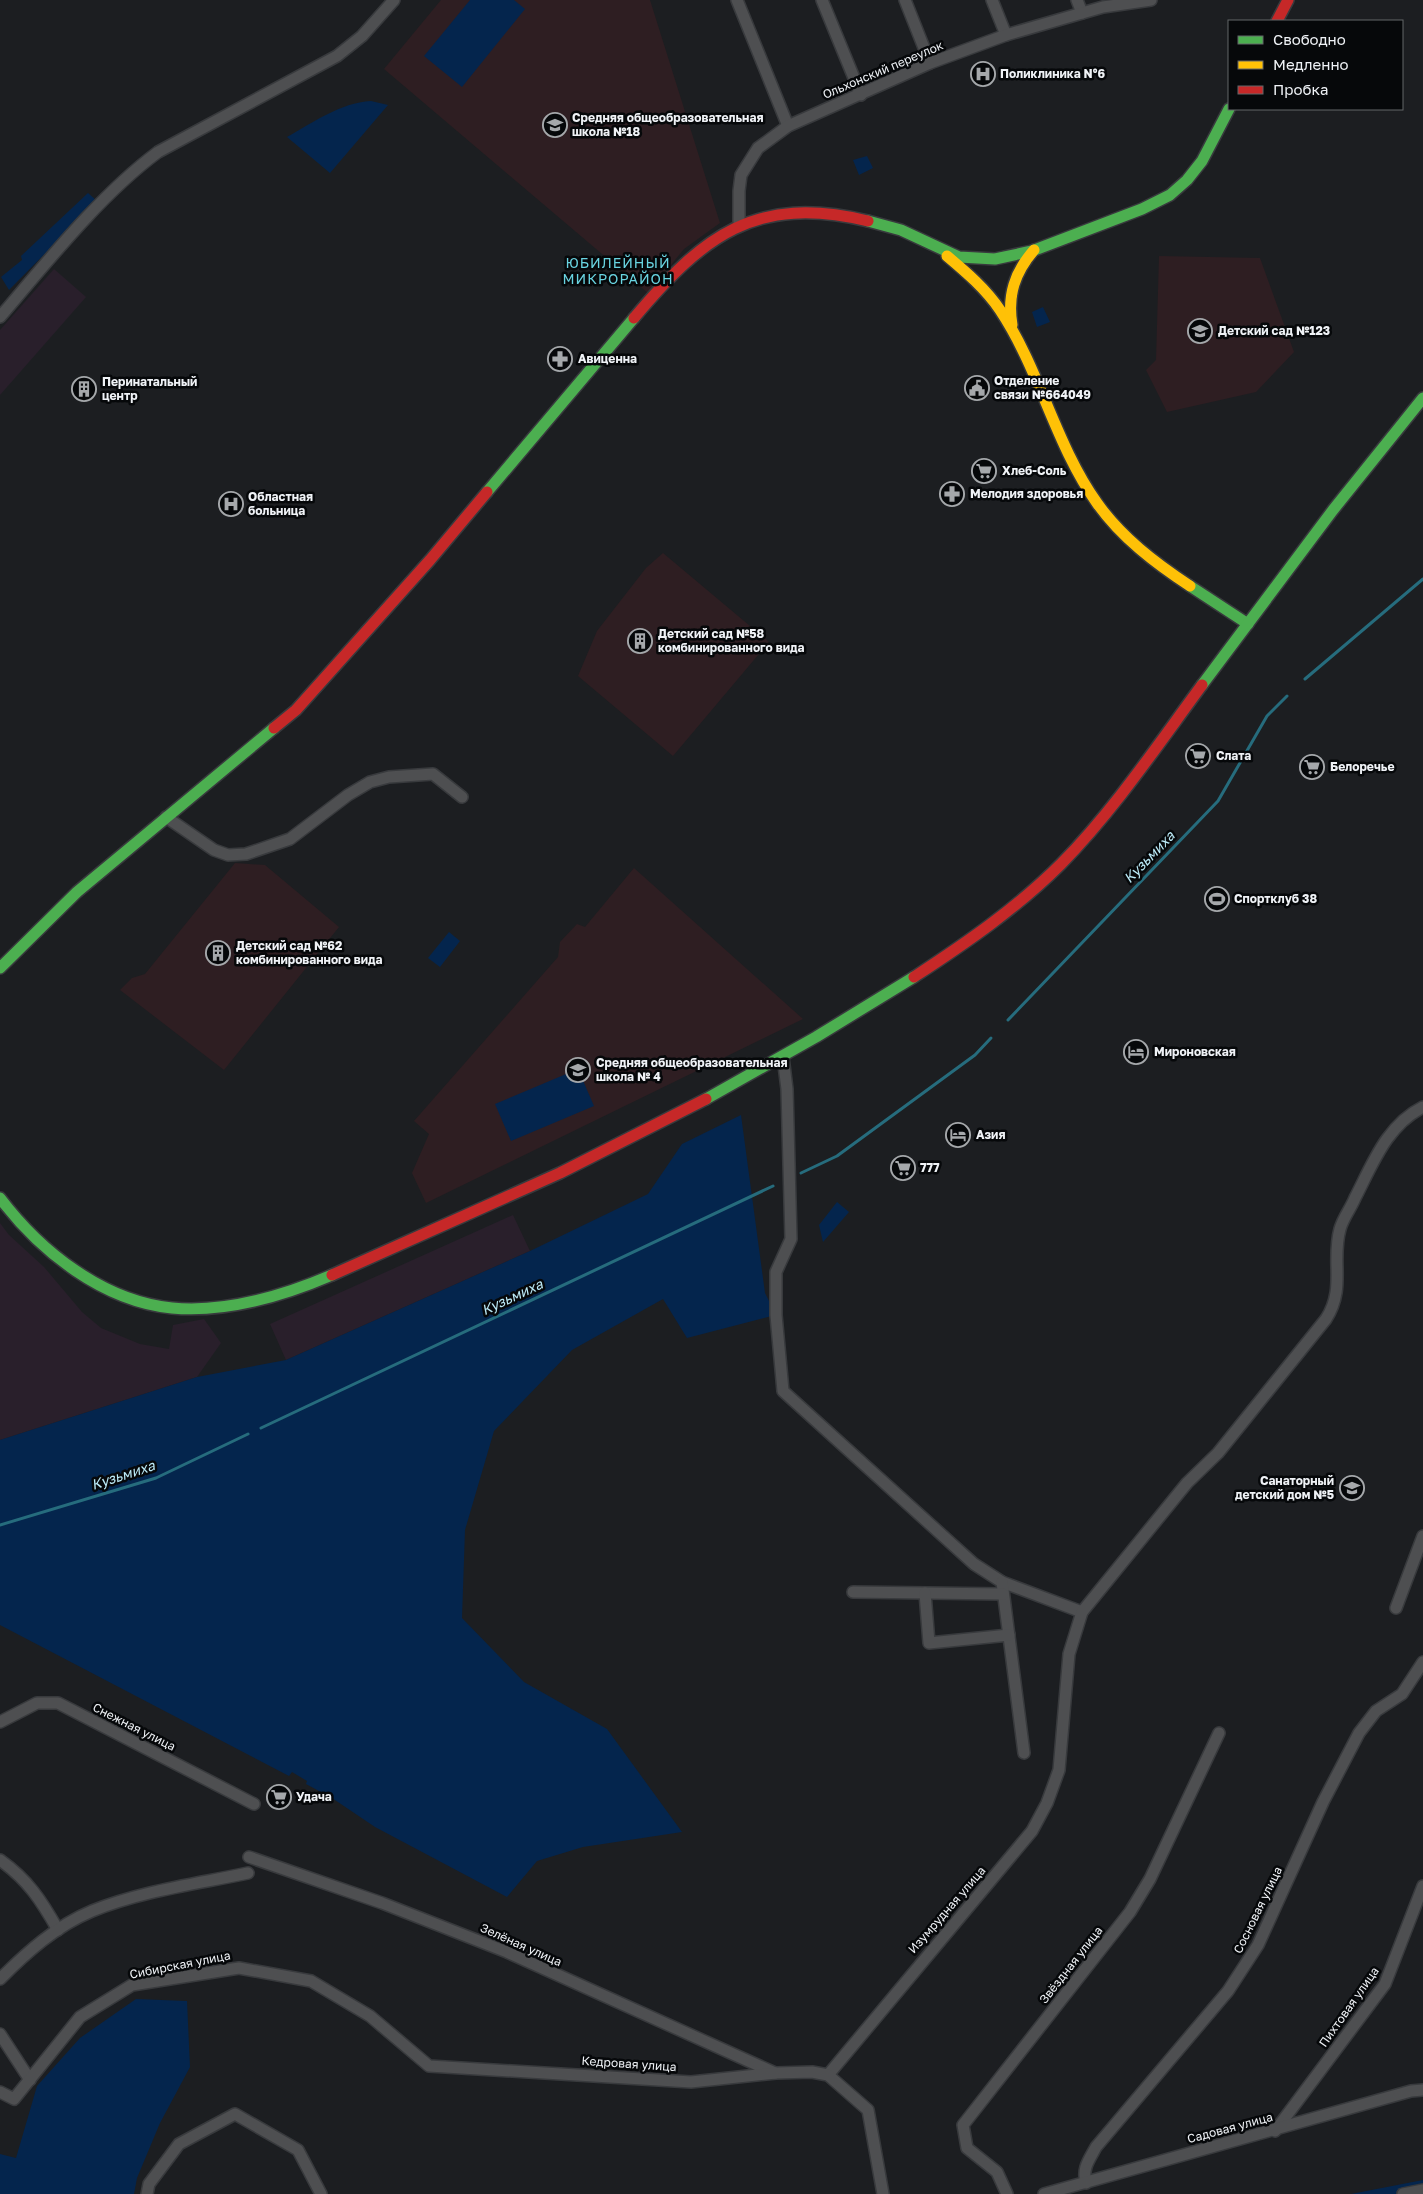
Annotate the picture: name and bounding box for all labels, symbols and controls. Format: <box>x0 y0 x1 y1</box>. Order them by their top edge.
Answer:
legend <box>1228 20 1403 110</box>
text: Свободно <box>1273 30 1346 48</box>
street label: Ольхонский переулок <box>820 37 945 102</box>
text: Медленно <box>1273 55 1349 73</box>
hospital icon: Поликлиника N°6 <box>970 61 996 87</box>
place label: Поликлиника N°6 <box>1000 66 1105 81</box>
text: Пробка <box>1273 80 1328 98</box>
place label: Средняя общеобразовательная школа №18 <box>572 110 763 139</box>
school or university icon: Средняя общеобразовательная школа №18 <box>542 112 568 138</box>
district label: ЮБИЛЕЙНЫЙ МИКРОРАЙОН <box>562 254 674 287</box>
school or university icon: Детский сад №123 <box>1187 318 1213 344</box>
place label: Детский сад №123 <box>1218 323 1330 338</box>
pharmacy icon: Авиценна <box>547 346 573 372</box>
place label: Авиценна <box>578 351 637 366</box>
place label: Отделение связи №664049 <box>994 373 1091 402</box>
place label: Перинатальный центр <box>102 374 197 403</box>
public building icon: Отделение связи №664049 <box>964 375 990 401</box>
building icon: Перинатальный центр <box>71 376 97 402</box>
supermarket icon: Хлеб-Соль <box>971 458 997 484</box>
place label: Хлеб-Соль <box>1002 463 1067 478</box>
pharmacy icon: Мелодия здоровья <box>939 481 965 507</box>
place label: Мелодия здоровья <box>970 486 1083 501</box>
place label: Областная больница <box>248 489 313 518</box>
hospital icon: Областная больница <box>218 491 244 517</box>
place label: Детский сад №58 комбинированного вида <box>658 626 805 655</box>
building icon: Детский сад №58 комбинированного вида <box>627 628 653 654</box>
supermarket icon: Слата <box>1185 743 1211 769</box>
place label: Слата <box>1216 748 1251 763</box>
supermarket icon: Белоречье <box>1299 754 1325 780</box>
place label: Белоречье <box>1330 759 1395 774</box>
water label: Кузьмиха <box>1120 826 1178 886</box>
sports icon: Спортклуб 38 <box>1204 886 1230 912</box>
place label: Спортклуб 38 <box>1234 891 1317 906</box>
place label: Детский сад №62 комбинированного вида <box>236 938 383 967</box>
building icon: Детский сад №62 комбинированного вида <box>205 940 231 966</box>
hotel icon: Мироновская <box>1123 1039 1149 1065</box>
place label: Мироновская <box>1154 1044 1236 1059</box>
place label: Средняя общеобразовательная школа № 4 <box>596 1055 787 1084</box>
school or university icon: Средняя общеобразовательная школа № 4 <box>565 1057 591 1083</box>
hotel icon: Азия <box>945 1122 971 1148</box>
place label: Азия <box>976 1127 1005 1142</box>
supermarket icon: 777 <box>890 1155 916 1181</box>
place label: 777 <box>920 1160 940 1175</box>
water label: Кузьмиха <box>478 1275 546 1318</box>
water label: Кузьмиха <box>89 1456 158 1493</box>
place label: Санаторный детский дом №5 <box>1235 1473 1334 1502</box>
school or university icon: Санаторный детский дом №5 <box>1339 1475 1365 1501</box>
street label: Снежная улица <box>90 1699 178 1754</box>
supermarket icon: Удача <box>266 1784 292 1810</box>
place label: Удача <box>296 1789 332 1804</box>
street label: Изумрудная улица <box>905 1863 988 1956</box>
street label: Сосновая улица <box>1230 1864 1285 1956</box>
street label: Зелёная улица <box>478 1920 564 1969</box>
street label: Звёздная улица <box>1036 1923 1105 2006</box>
street label: Сибирская улица <box>128 1947 232 1982</box>
street label: Пихтовая улица <box>1315 1964 1382 2050</box>
street label: Кедровая улица <box>581 2053 677 2074</box>
street label: Садовая улица <box>1185 2109 1274 2146</box>

